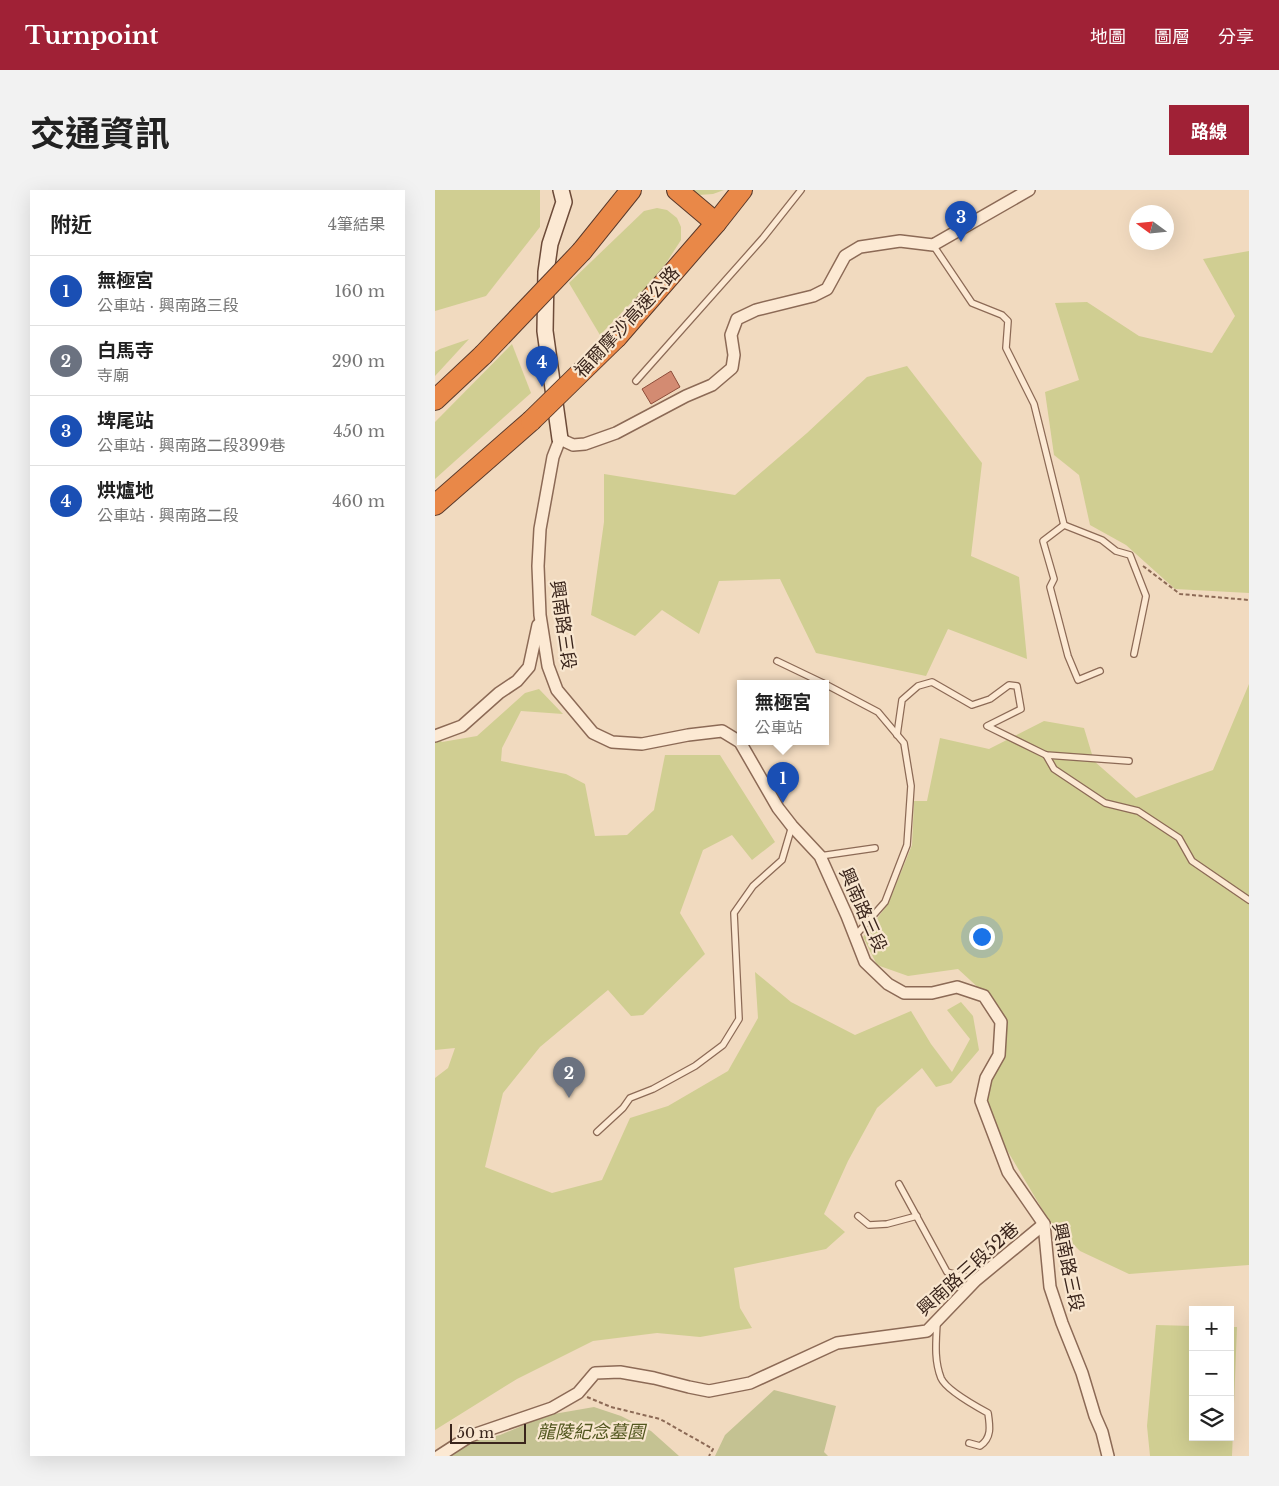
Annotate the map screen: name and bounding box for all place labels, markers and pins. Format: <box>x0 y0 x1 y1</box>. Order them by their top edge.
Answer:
pin: 3 <box>945 201 977 242</box>
pin: 4 <box>526 346 558 387</box>
pin: 1 <box>767 762 799 803</box>
pin: 2 <box>553 1057 585 1098</box>

